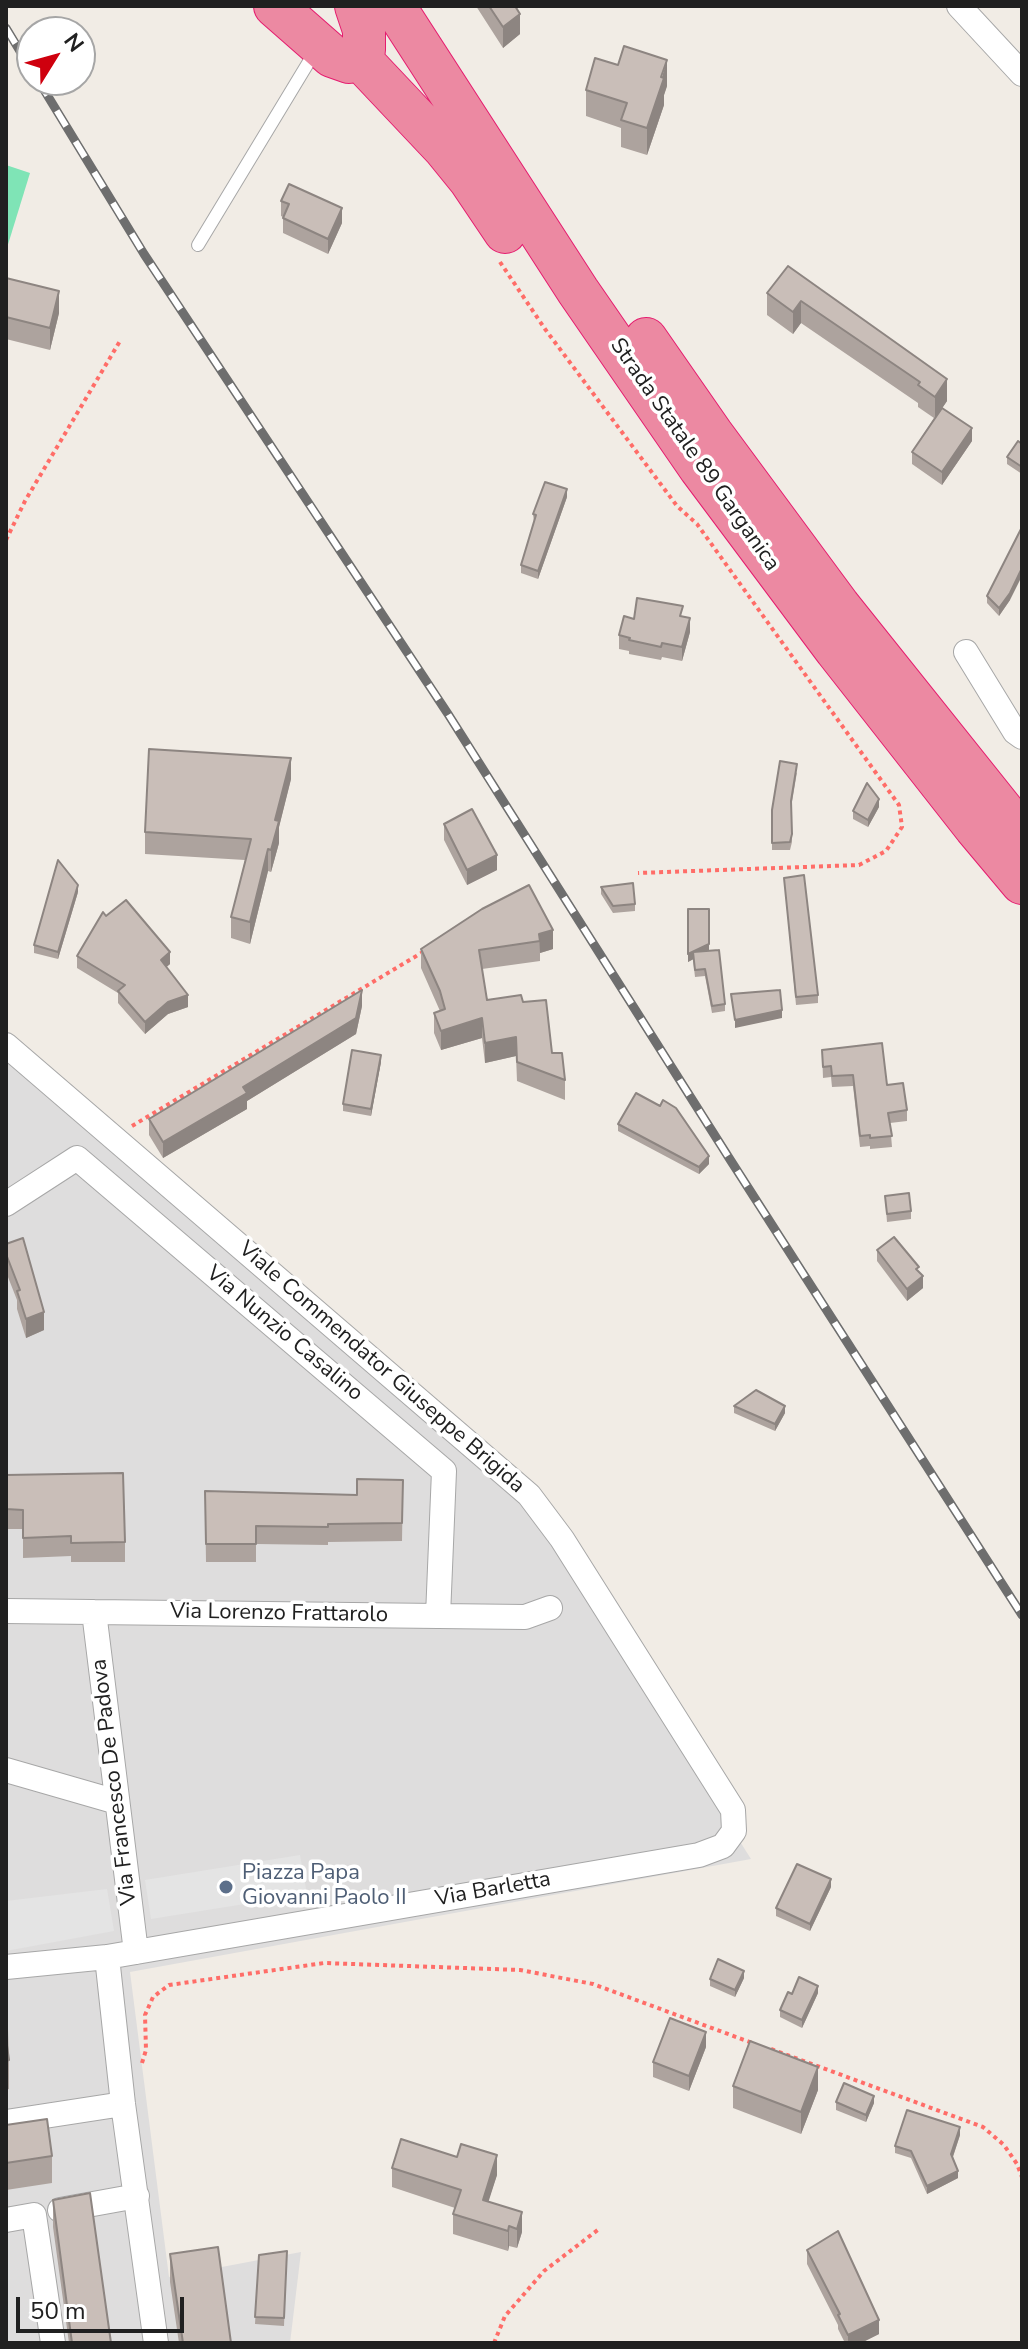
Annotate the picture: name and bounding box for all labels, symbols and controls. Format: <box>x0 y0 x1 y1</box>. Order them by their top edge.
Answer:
north arrow <box>16 16 96 96</box>
text: N <box>57 27 91 58</box>
street label: Strada Statale 89 Garganica <box>603 334 785 576</box>
street label: Viale Commendator Giuseppe Brigida <box>232 1236 530 1500</box>
street label: Via Nunzio Casalino <box>200 1261 368 1407</box>
street label: Via Lorenzo Frattarolo <box>170 1599 388 1629</box>
street label: Via Francesco De Padova <box>87 1657 143 1907</box>
place label: Piazza Papa Giovanni Paolo II <box>242 1861 407 1912</box>
street label: Via Barletta <box>433 1867 553 1913</box>
marker: Piazza Papa Giovanni Paolo II <box>217 1878 235 1896</box>
scale bar <box>20 2281 188 2331</box>
text: 50 m <box>30 2295 86 2327</box>

